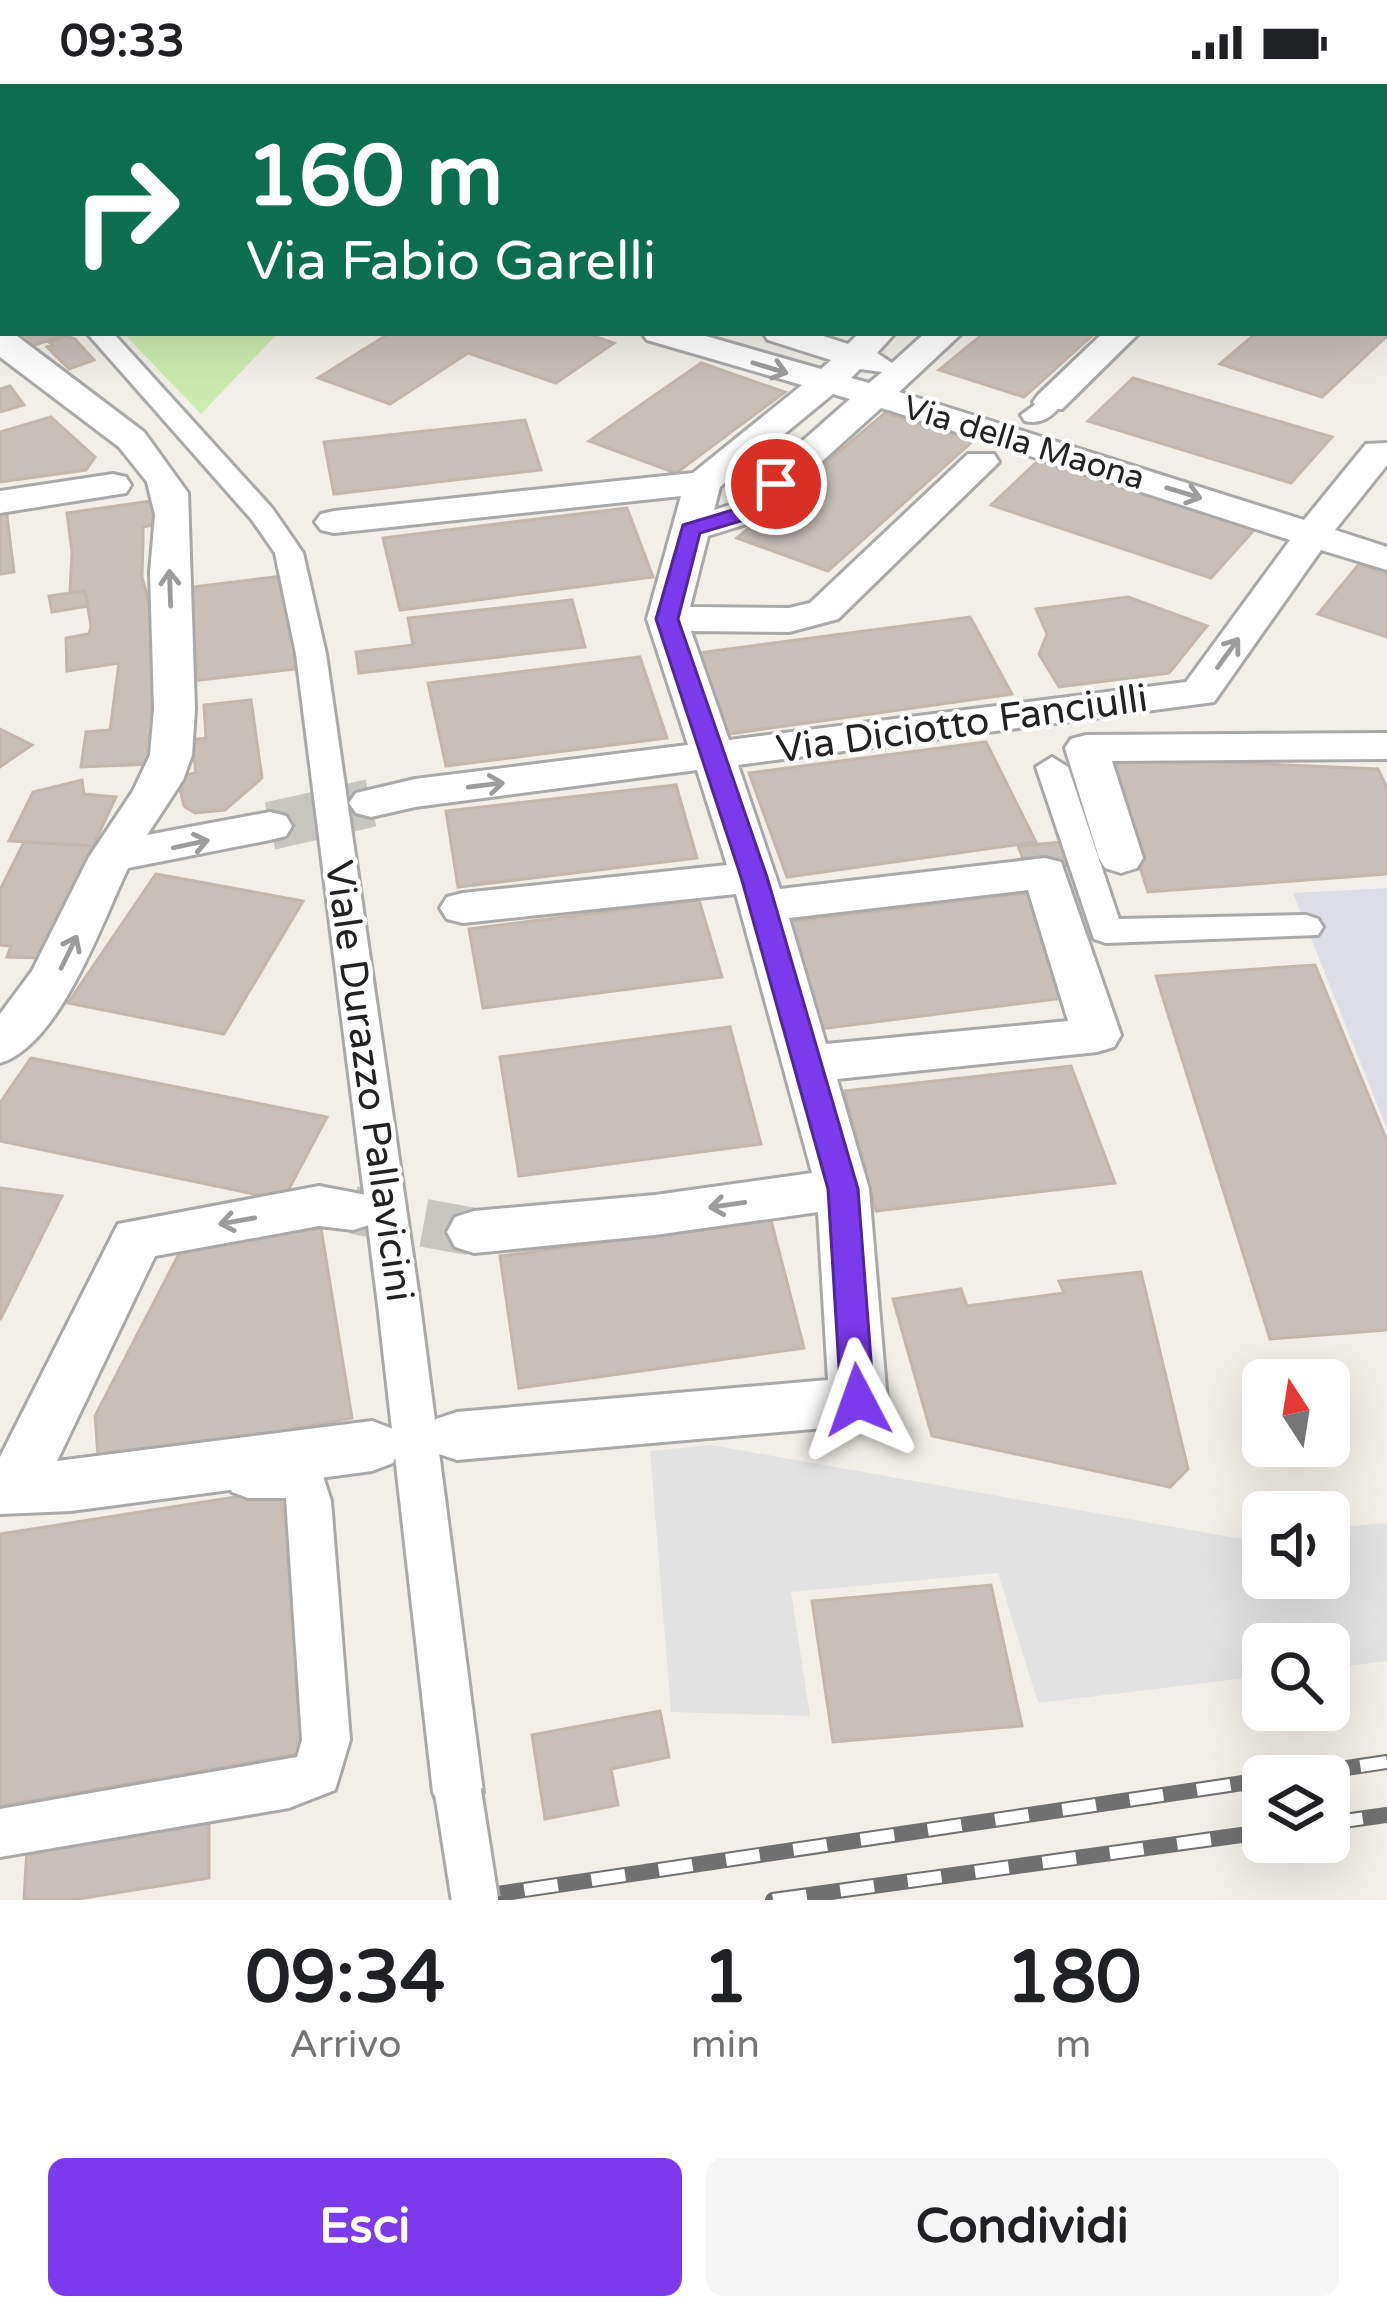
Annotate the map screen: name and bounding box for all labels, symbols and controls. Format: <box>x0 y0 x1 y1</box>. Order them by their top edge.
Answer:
text: 09:33 <box>60 15 185 69</box>
text: 160 m <box>246 127 503 228</box>
icon: right <box>48 132 204 288</box>
text: Via Fabio Garelli <box>246 229 656 294</box>
one-way arrow <box>750 358 788 380</box>
street label: Via della Maona <box>899 388 1149 498</box>
pin <box>725 433 827 535</box>
icon: arrive <box>743 451 809 517</box>
one-way arrow <box>1164 483 1202 505</box>
one-way arrow <box>158 569 181 608</box>
one-way arrow <box>1214 637 1240 670</box>
street label: Via Diciotto Fanciulli <box>773 675 1151 773</box>
one-way arrow <box>466 773 505 795</box>
one-way arrow <box>171 831 209 854</box>
street label: Viale Durazzo Pallavicini <box>315 857 423 1305</box>
one-way arrow <box>59 934 81 970</box>
one-way arrow <box>709 1194 748 1217</box>
one-way arrow <box>219 1210 258 1233</box>
position arrow <box>795 1337 921 1463</box>
north arrow <box>1242 1359 1350 1467</box>
map controls <box>1242 1359 1350 1863</box>
button: sound <box>1242 1491 1350 1599</box>
button: search <box>1242 1623 1350 1731</box>
button: layers <box>1242 1755 1350 1863</box>
text: 09:34 <box>246 1935 445 2022</box>
text: 1 <box>703 1935 748 2022</box>
text: 180 <box>1006 1935 1141 2022</box>
text: Arrivo <box>289 2021 402 2068</box>
text: min <box>691 2021 760 2068</box>
text: m <box>1056 2021 1091 2068</box>
button: Esci <box>48 2158 682 2296</box>
button: Condividi <box>706 2158 1339 2296</box>

